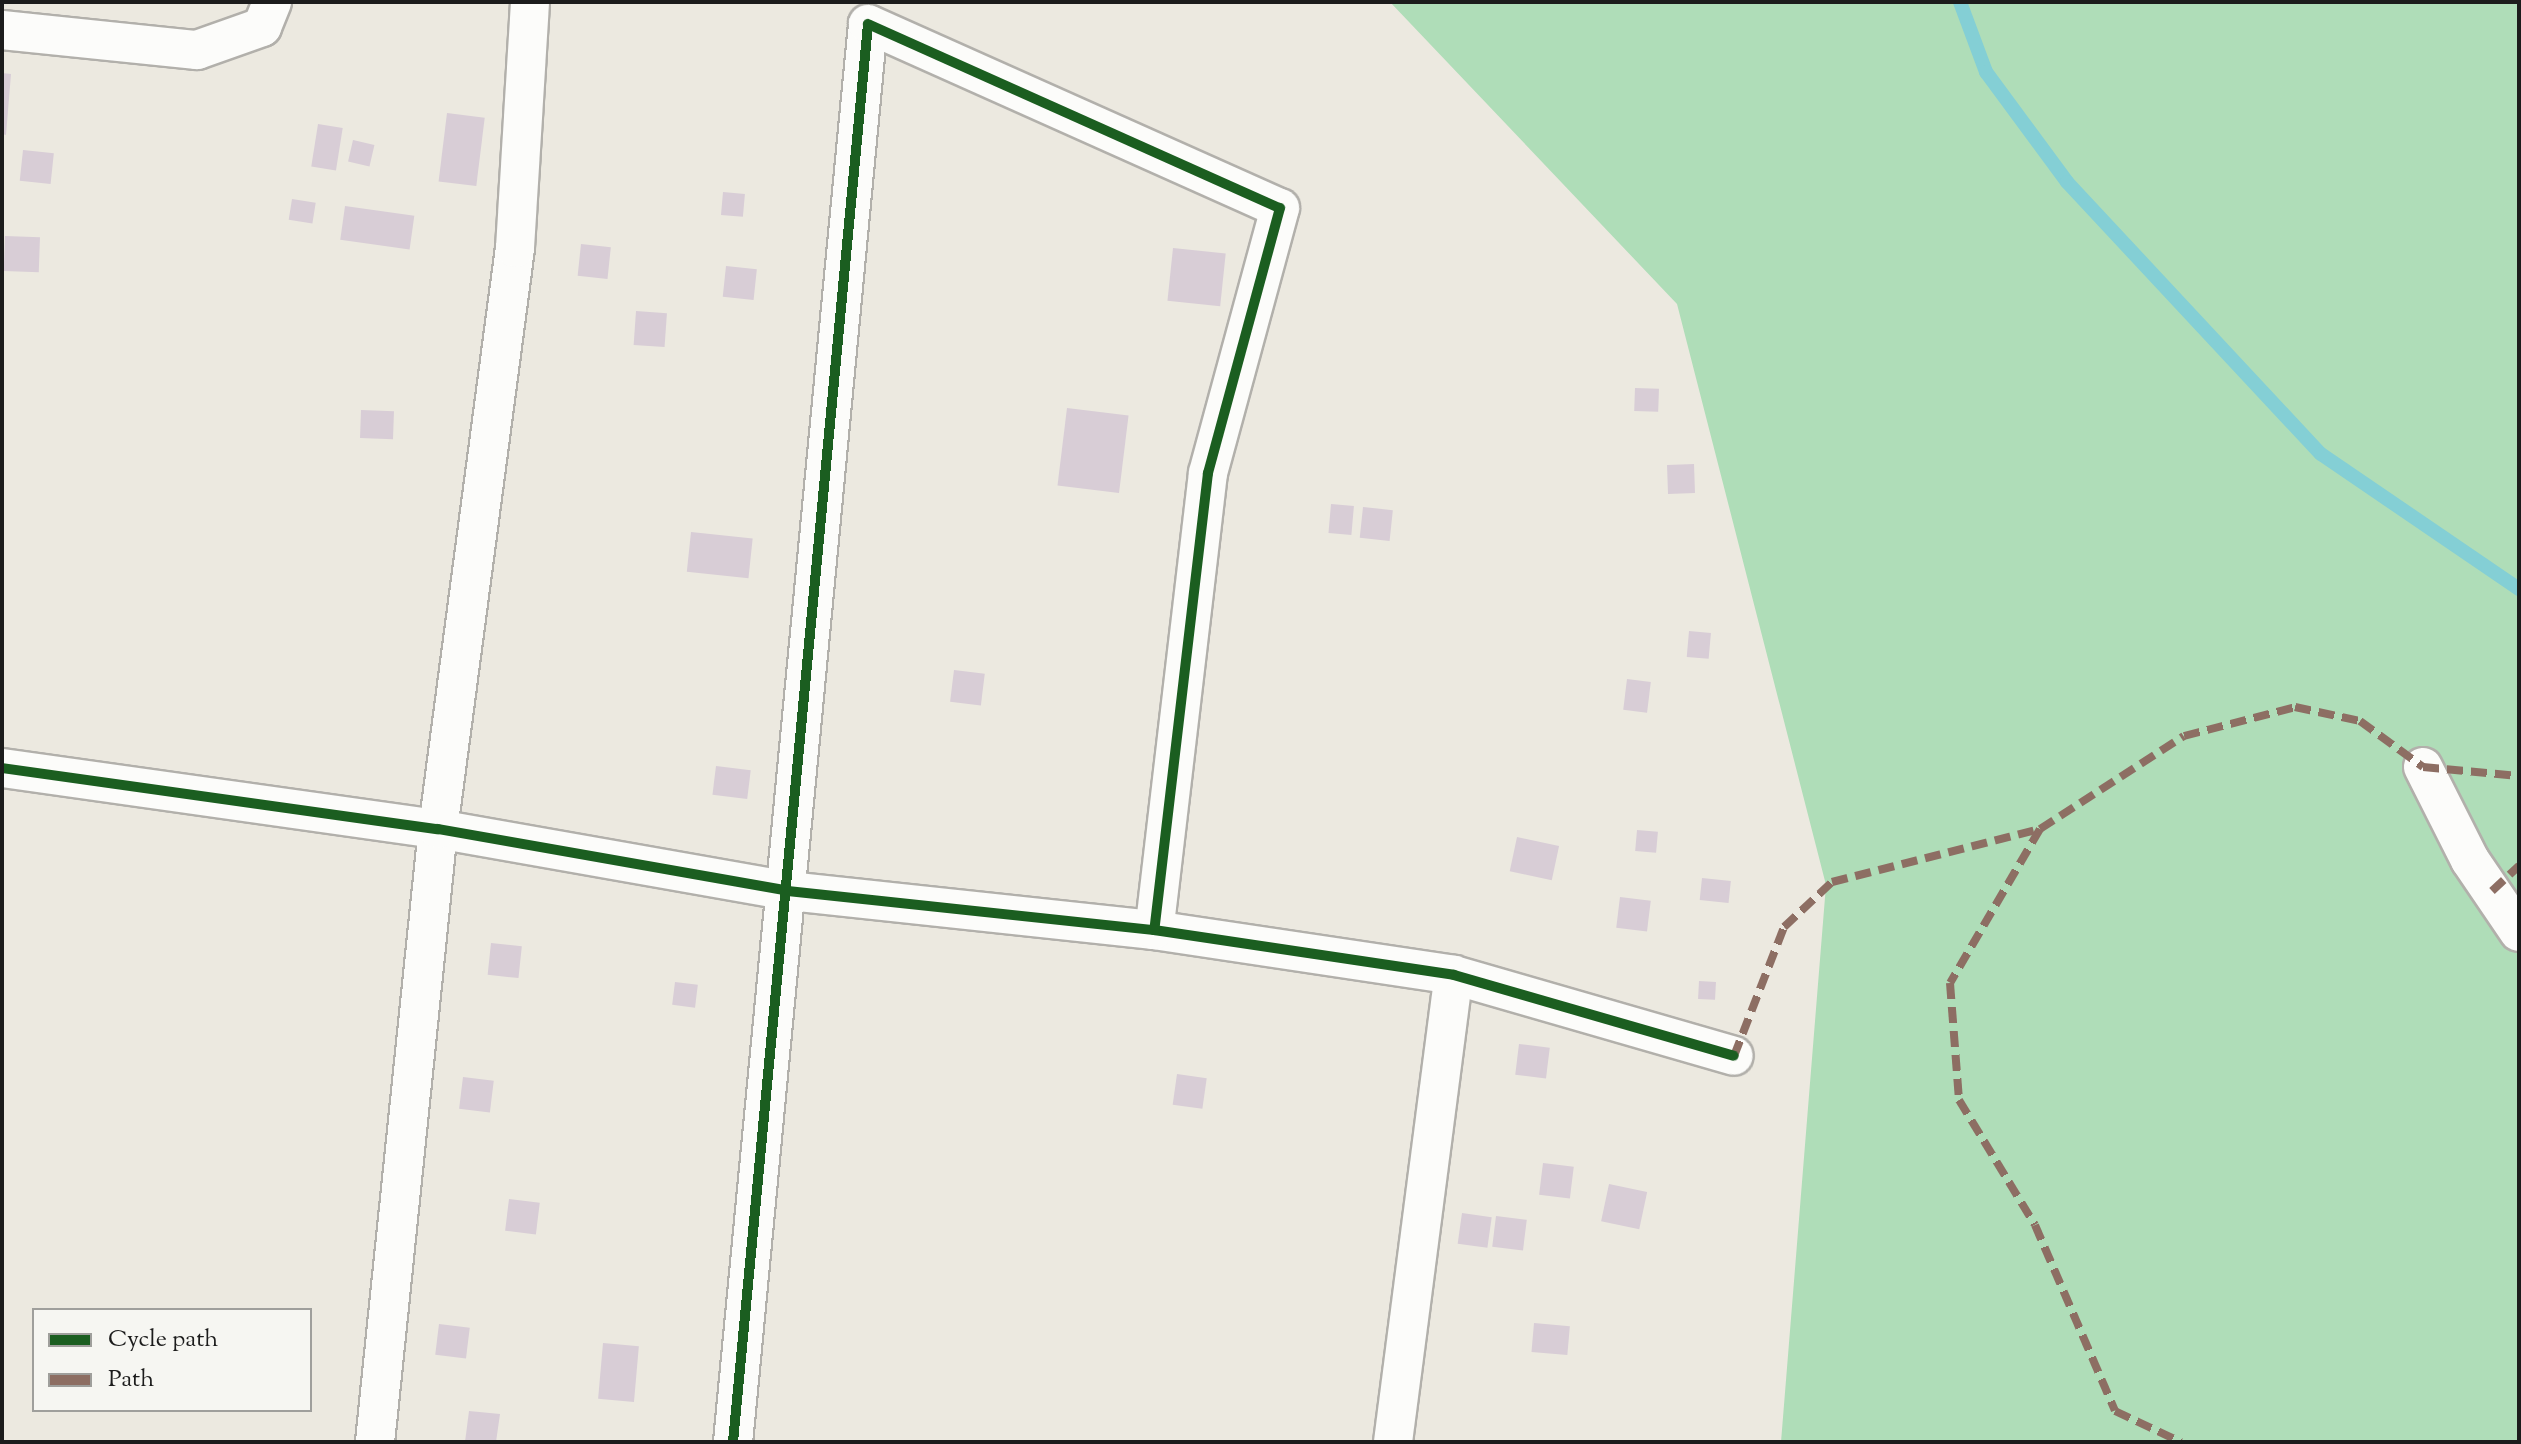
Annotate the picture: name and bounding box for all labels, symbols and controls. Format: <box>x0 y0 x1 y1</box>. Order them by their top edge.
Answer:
legend <box>32 1308 312 1412</box>
text: Cycle path <box>108 1323 218 1357</box>
text: Path <box>108 1363 154 1397</box>

